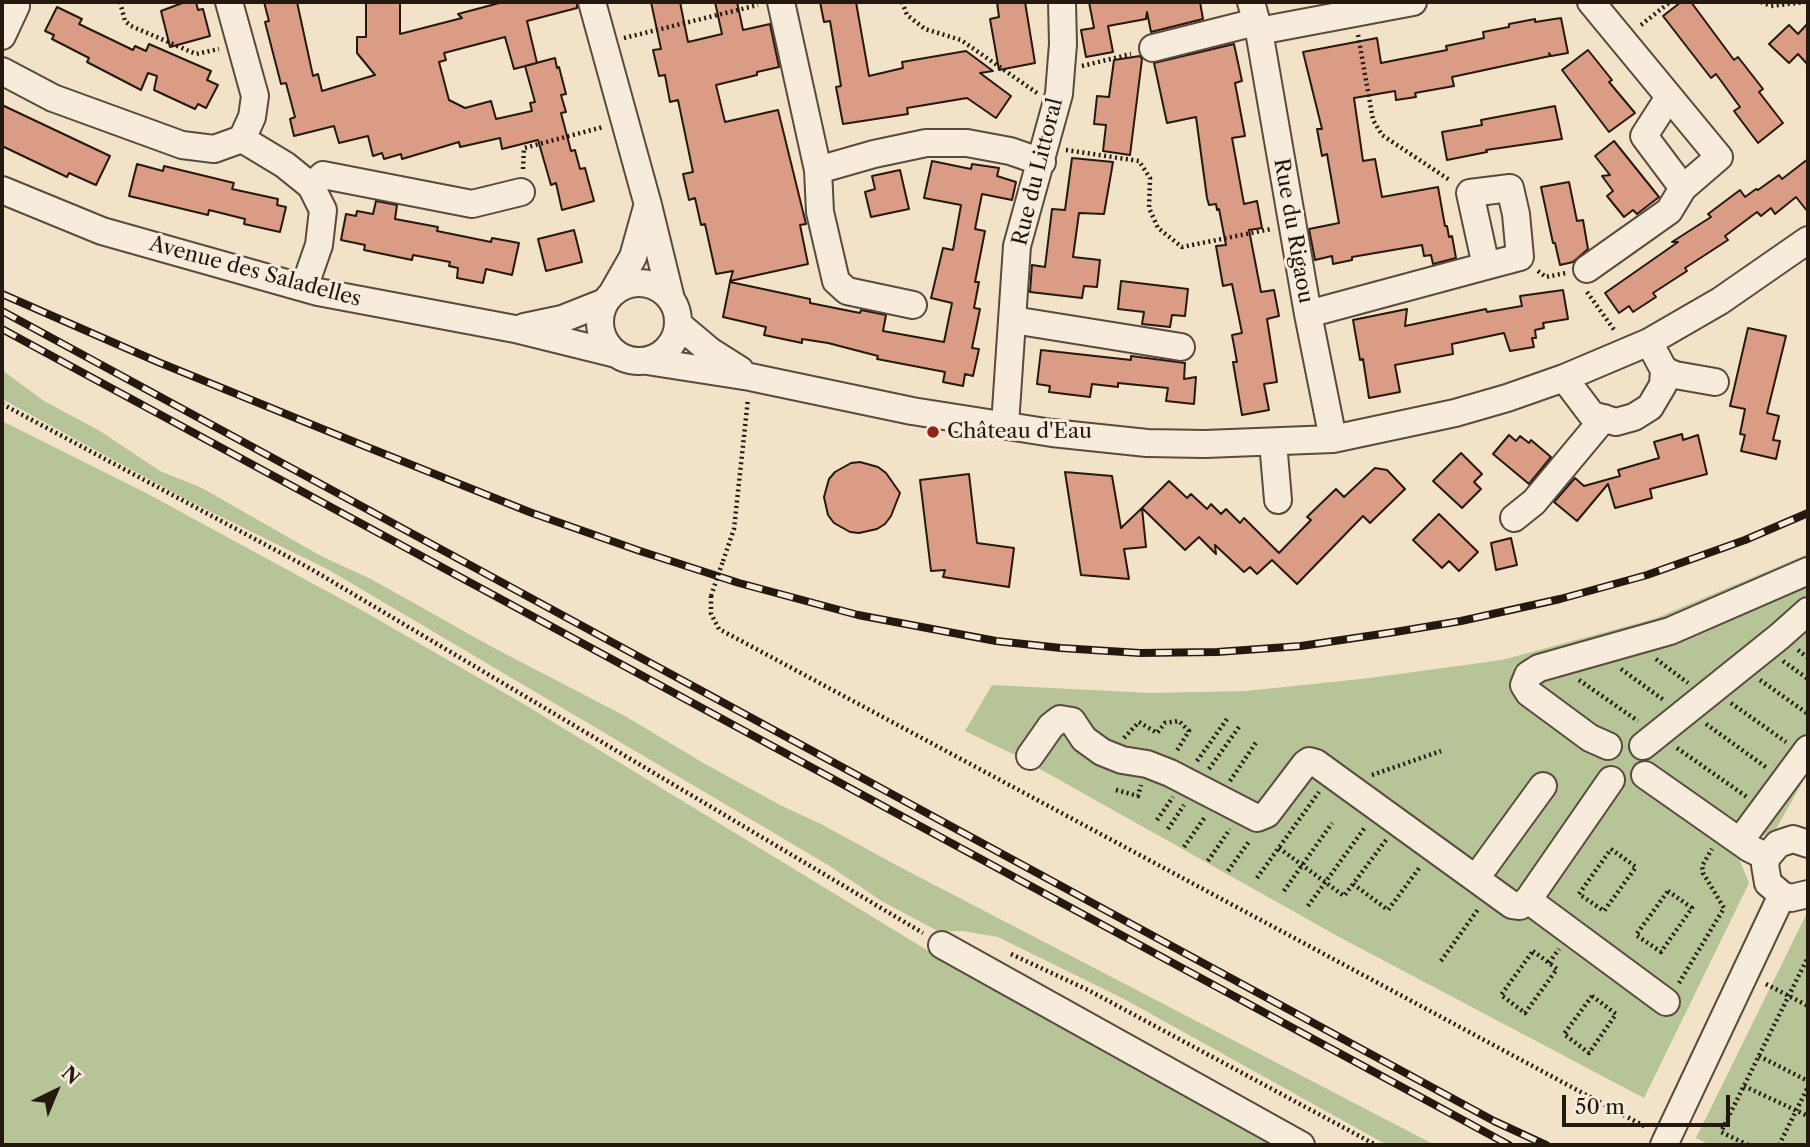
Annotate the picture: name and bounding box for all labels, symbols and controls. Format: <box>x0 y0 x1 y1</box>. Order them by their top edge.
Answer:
street label: Rue du Littoral <box>1008 96 1068 248</box>
street label: Rue du Rigaou <box>1268 157 1318 305</box>
street label: Avenue des Saladelles <box>146 232 364 312</box>
place label: Château d'Eau <box>947 419 1092 445</box>
marker: Château d'Eau <box>925 424 941 440</box>
north arrow <box>21 1056 91 1126</box>
text: N <box>57 1061 85 1089</box>
scale bar <box>1565 1080 1733 1124</box>
text: 50 m <box>1575 1094 1625 1119</box>

